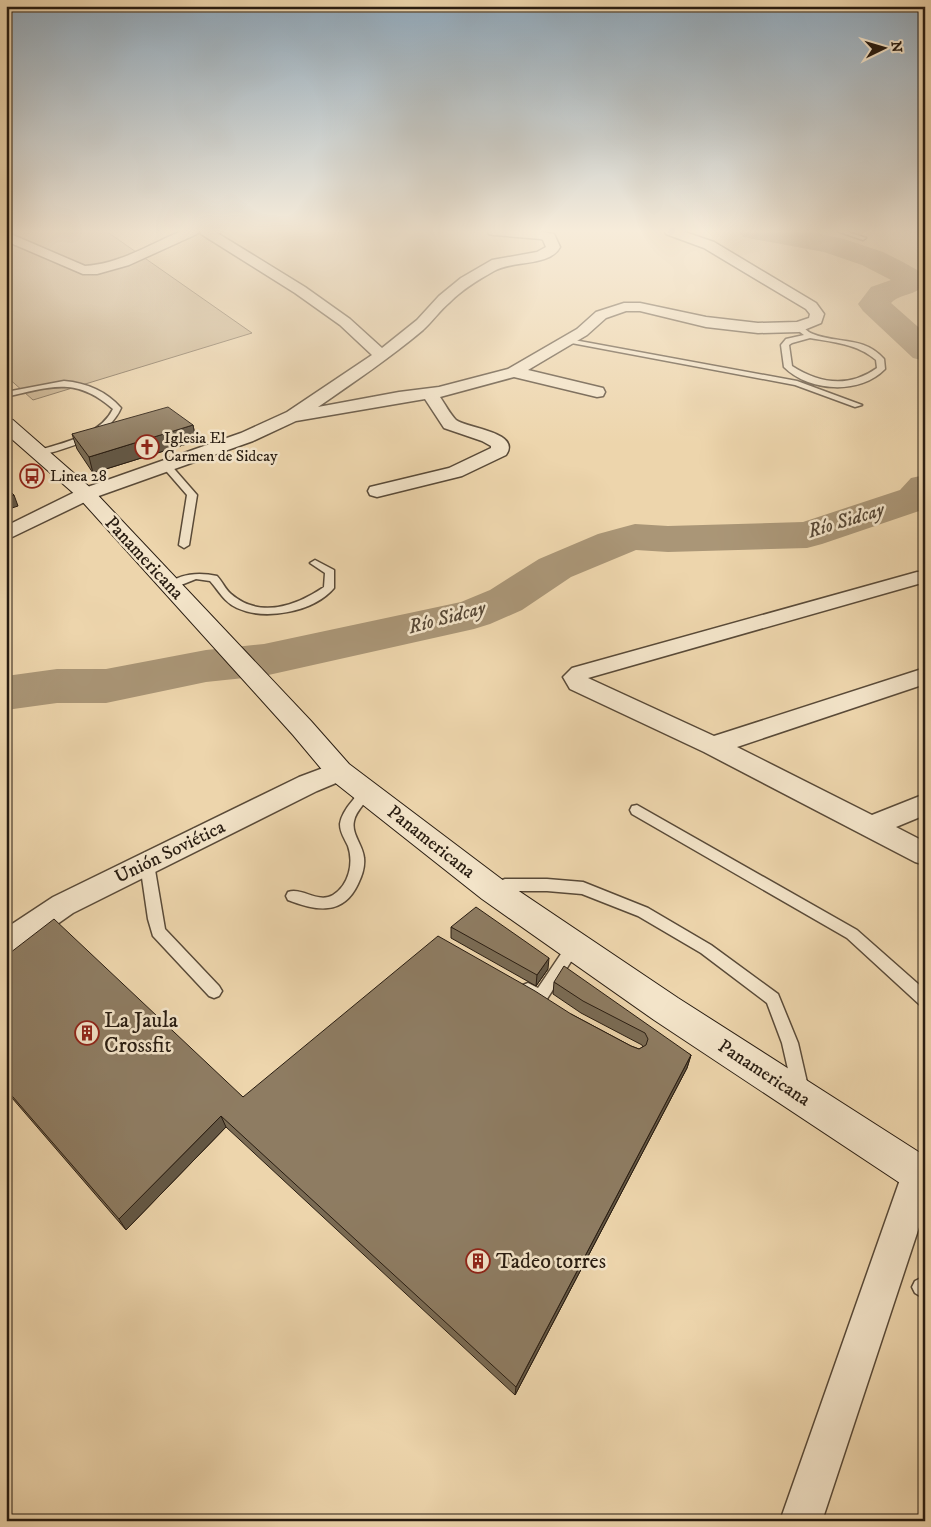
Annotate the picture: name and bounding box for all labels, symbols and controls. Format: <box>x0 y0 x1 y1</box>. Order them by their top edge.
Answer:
north arrow <box>858 22 908 72</box>
text: N <box>886 40 905 54</box>
place label: Iglesia El Carmen de Sidcay <box>164 428 278 466</box>
church icon: Iglesia El Carmen de Sidcay <box>134 434 160 460</box>
bus stop icon: Linea 28 <box>19 463 45 489</box>
place label: Linea 28 <box>50 466 107 486</box>
water label: Río Sidcay <box>804 497 888 545</box>
street label: Panamericana <box>100 512 188 604</box>
water label: Río Sidcay <box>405 595 489 641</box>
street label: Panamericana <box>382 800 480 884</box>
street label: Unión Soviética <box>111 815 229 889</box>
place label: La Jaula Crossfit <box>104 1007 179 1059</box>
building icon: La Jaula Crossfit <box>74 1020 100 1046</box>
street label: Panamericana <box>714 1035 814 1111</box>
building icon: Tadeo torres <box>465 1248 491 1274</box>
place label: Tadeo torres <box>496 1248 606 1275</box>

